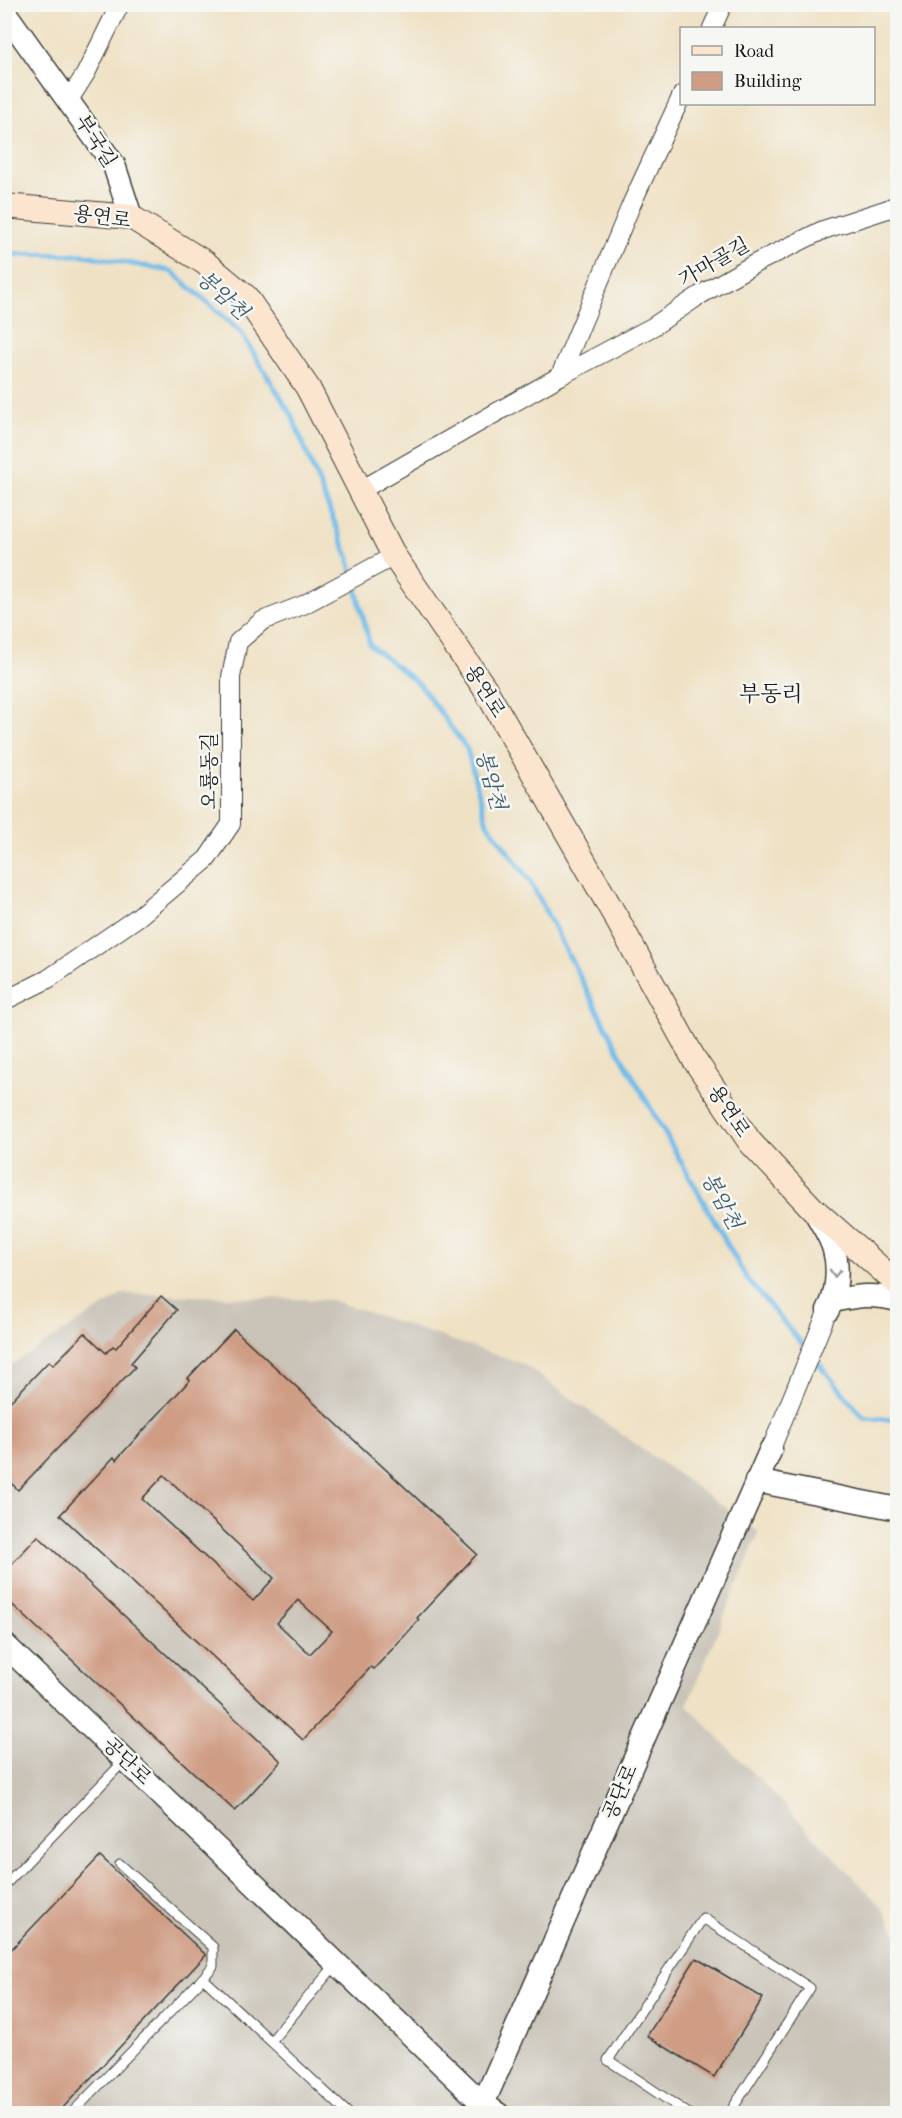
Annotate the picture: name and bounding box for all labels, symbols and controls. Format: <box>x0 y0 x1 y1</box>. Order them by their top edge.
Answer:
legend <box>680 27 875 105</box>
text: Road <box>734 41 774 62</box>
text: Building <box>734 71 802 92</box>
street label: 부국길 <box>71 110 121 172</box>
street label: 용연로 <box>72 202 132 232</box>
street label: 가마골길 <box>675 233 753 291</box>
water label: 봉암천 <box>192 266 255 325</box>
street label: 용연로 <box>460 660 510 722</box>
district label: 부동리 <box>739 681 803 707</box>
street label: 오룡동길 <box>198 732 221 810</box>
water label: 봉암천 <box>471 747 511 814</box>
street label: 용연로 <box>703 1081 755 1141</box>
water label: 봉암천 <box>697 1169 748 1235</box>
one-way arrow <box>829 1268 841 1277</box>
street label: 공단로 <box>98 1733 156 1789</box>
street label: 공단로 <box>598 1761 642 1823</box>

